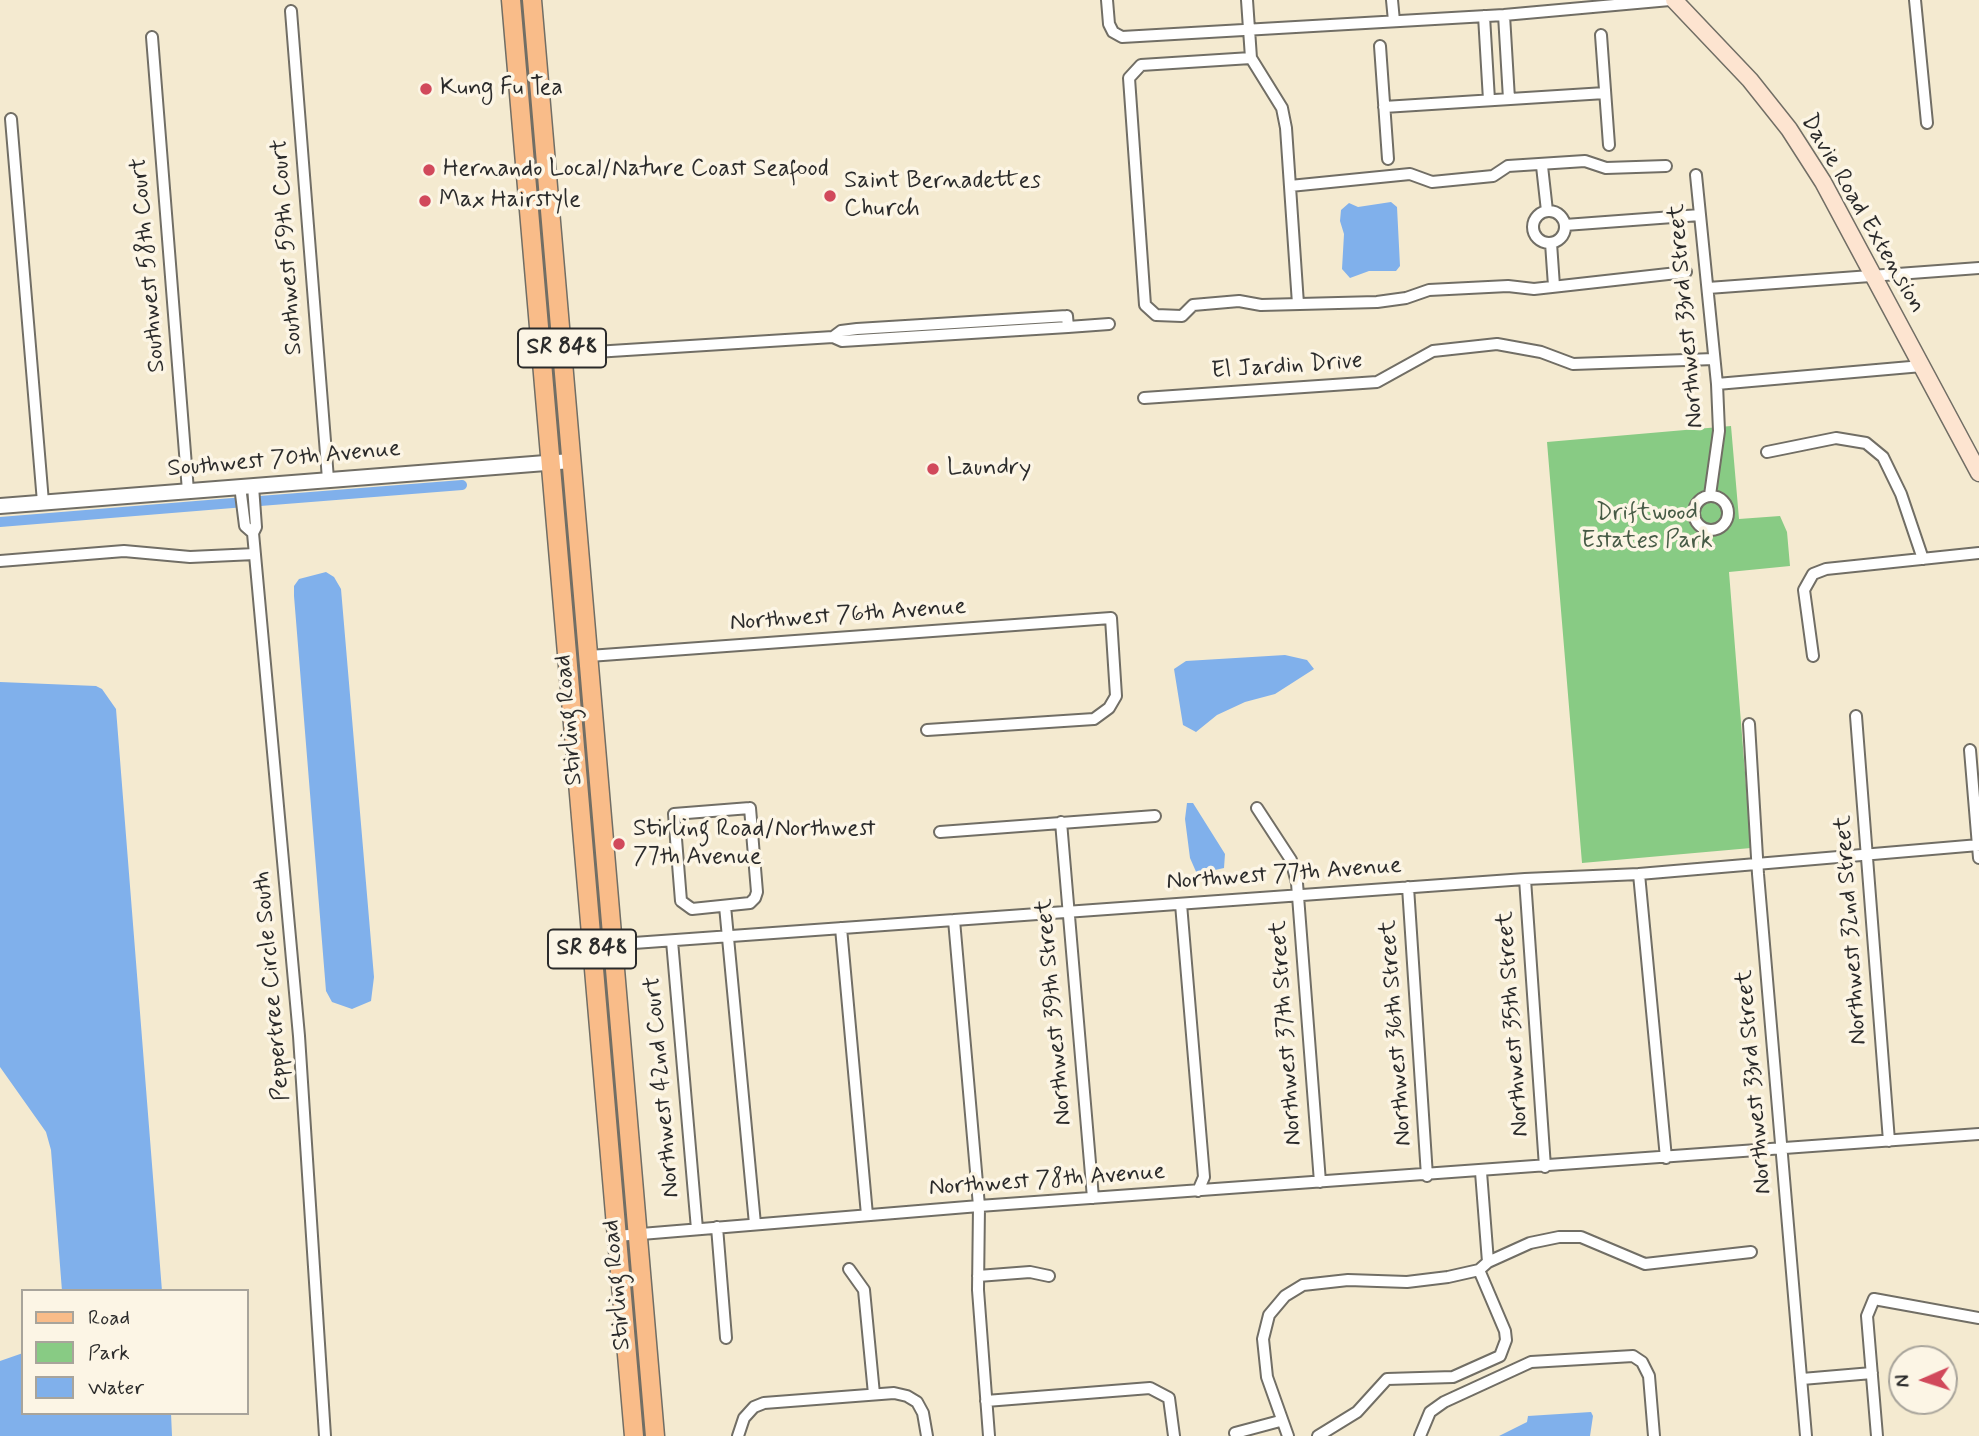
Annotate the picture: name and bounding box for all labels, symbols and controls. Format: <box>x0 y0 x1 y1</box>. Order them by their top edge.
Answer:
place label: Kung Fu Tea <box>440 75 563 103</box>
marker: Kung Fu Tea <box>418 81 434 97</box>
street label: Davie Road Extension <box>1793 109 1931 319</box>
street label: Southwest 59th Court <box>266 138 310 356</box>
street label: Southwest 58th Court <box>125 156 173 374</box>
place label: Hernando Local/Nature Coast Seafood <box>443 156 829 184</box>
marker: Hernando Local/Nature Coast Seafood <box>421 162 437 178</box>
place label: Saint Bernadettes Church <box>844 168 1041 224</box>
place label: Max Hairstyle <box>439 187 581 215</box>
marker: Saint Bernadettes Church <box>822 188 838 204</box>
marker: Max Hairstyle <box>417 193 433 209</box>
street label: Northwest 33rd Street <box>1663 203 1711 429</box>
road number: SR 848 <box>518 328 606 368</box>
street label: El Jardin Drive <box>1210 347 1364 387</box>
street label: Southwest 70th Avenue <box>166 435 402 485</box>
place label: Laundry <box>947 455 1031 483</box>
marker: Laundry <box>925 461 941 477</box>
park label: Driftwood Estates Park <box>1581 500 1713 556</box>
street label: Northwest 76th Avenue <box>729 593 967 639</box>
street label: Stirling Road <box>550 653 590 787</box>
street label: Northwest 32nd Street <box>1830 814 1874 1046</box>
place label: Stirling Road/Northwest 77th Avenue <box>633 816 875 872</box>
marker: Stirling Road/Northwest 77th Avenue <box>611 836 627 852</box>
street label: Northwest 77th Avenue <box>1165 852 1403 898</box>
street label: Peppertree Circle South <box>249 870 297 1102</box>
street label: Northwest 39th Street <box>1031 897 1079 1127</box>
street label: Northwest 35th Street <box>1492 910 1536 1138</box>
street label: Northwest 36th Street <box>1375 919 1419 1147</box>
street label: Northwest 37th Street <box>1265 920 1309 1146</box>
road number: SR 848 <box>548 930 636 968</box>
street label: Northwest 33rd Street <box>1731 969 1779 1195</box>
street label: Northwest 42nd Court <box>639 975 687 1199</box>
street label: Northwest 78th Avenue <box>928 1158 1166 1204</box>
street label: Stirling Road <box>598 1218 638 1352</box>
legend <box>21 1289 248 1415</box>
text: Road <box>88 1304 130 1332</box>
text: Park <box>88 1339 130 1367</box>
north arrow <box>1888 1345 1958 1415</box>
text: Water <box>88 1374 144 1402</box>
text: N <box>1891 1374 1916 1388</box>

